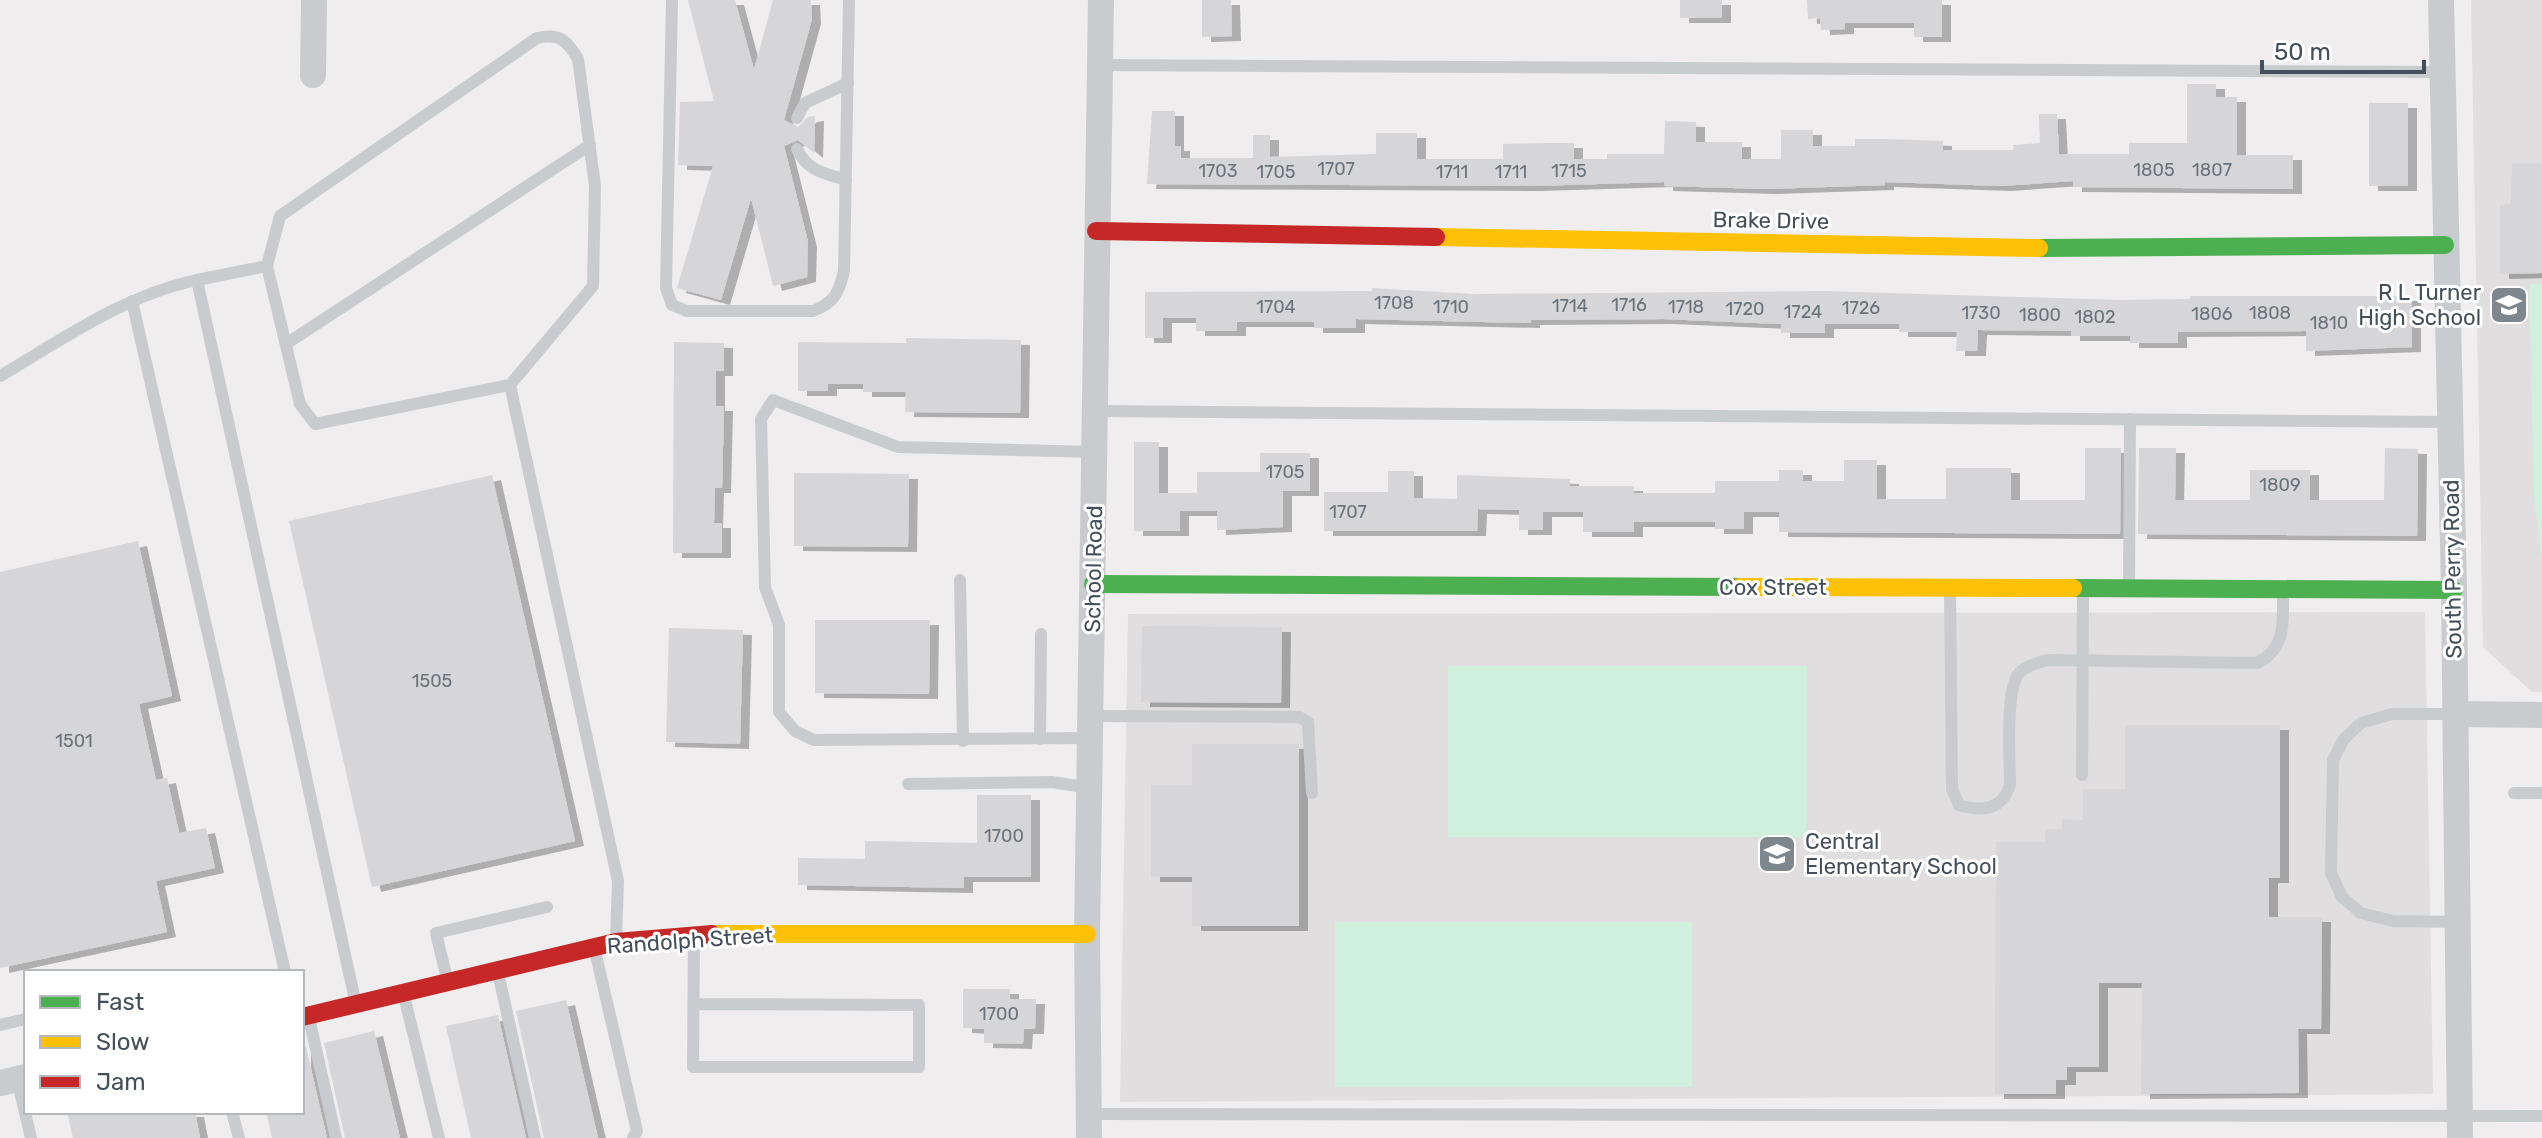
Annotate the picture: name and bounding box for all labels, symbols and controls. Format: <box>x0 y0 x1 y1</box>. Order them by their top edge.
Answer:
scale bar <box>2262 24 2424 74</box>
text: 50 m <box>2274 38 2331 66</box>
house number: 1707 <box>1317 158 1355 180</box>
house number: 1805 <box>2133 159 2175 181</box>
house number: 1807 <box>2192 159 2232 181</box>
house number: 1703 <box>1198 160 1238 182</box>
house number: 1715 <box>1551 160 1587 182</box>
house number: 1705 <box>1256 161 1296 183</box>
house number: 1711 <box>1436 161 1468 183</box>
house number: 1711 <box>1495 161 1527 183</box>
street label: Brake Drive <box>1713 206 1829 235</box>
place label: R L Turner High School <box>2358 279 2482 331</box>
school or university icon: R L Turner High School <box>2488 284 2530 326</box>
house number: 1708 <box>1374 292 1414 314</box>
house number: 1716 <box>1611 294 1647 316</box>
house number: 1714 <box>1552 295 1588 317</box>
house number: 1704 <box>1256 296 1296 318</box>
house number: 1710 <box>1433 296 1469 318</box>
house number: 1718 <box>1668 296 1704 318</box>
house number: 1726 <box>1842 297 1880 319</box>
house number: 1720 <box>1726 298 1764 320</box>
house number: 1724 <box>1784 301 1822 323</box>
house number: 1730 <box>1961 302 2001 324</box>
house number: 1808 <box>2249 302 2291 324</box>
house number: 1806 <box>2191 303 2233 325</box>
house number: 1800 <box>2019 304 2061 326</box>
house number: 1802 <box>2074 306 2116 328</box>
house number: 1810 <box>2310 312 2348 334</box>
house number: 1705 <box>1265 461 1305 483</box>
house number: 1809 <box>2259 474 2301 496</box>
street label: South Perry Road <box>2437 479 2468 659</box>
house number: 1707 <box>1329 501 1367 523</box>
street label: School Road <box>1079 505 1108 633</box>
street label: Cox Street <box>1719 574 1827 601</box>
house number: 1505 <box>412 670 452 692</box>
house number: 1501 <box>55 730 93 752</box>
house number: 1700 <box>984 825 1024 847</box>
place label: Central Elementary School <box>1805 828 1997 880</box>
school or university icon: Central Elementary School <box>1756 833 1798 875</box>
street label: Randolph Street <box>606 921 774 960</box>
legend <box>24 970 304 1114</box>
text: Fast <box>96 988 144 1016</box>
house number: 1700 <box>979 1003 1019 1025</box>
text: Slow <box>96 1028 149 1056</box>
text: Jam <box>96 1068 146 1096</box>

